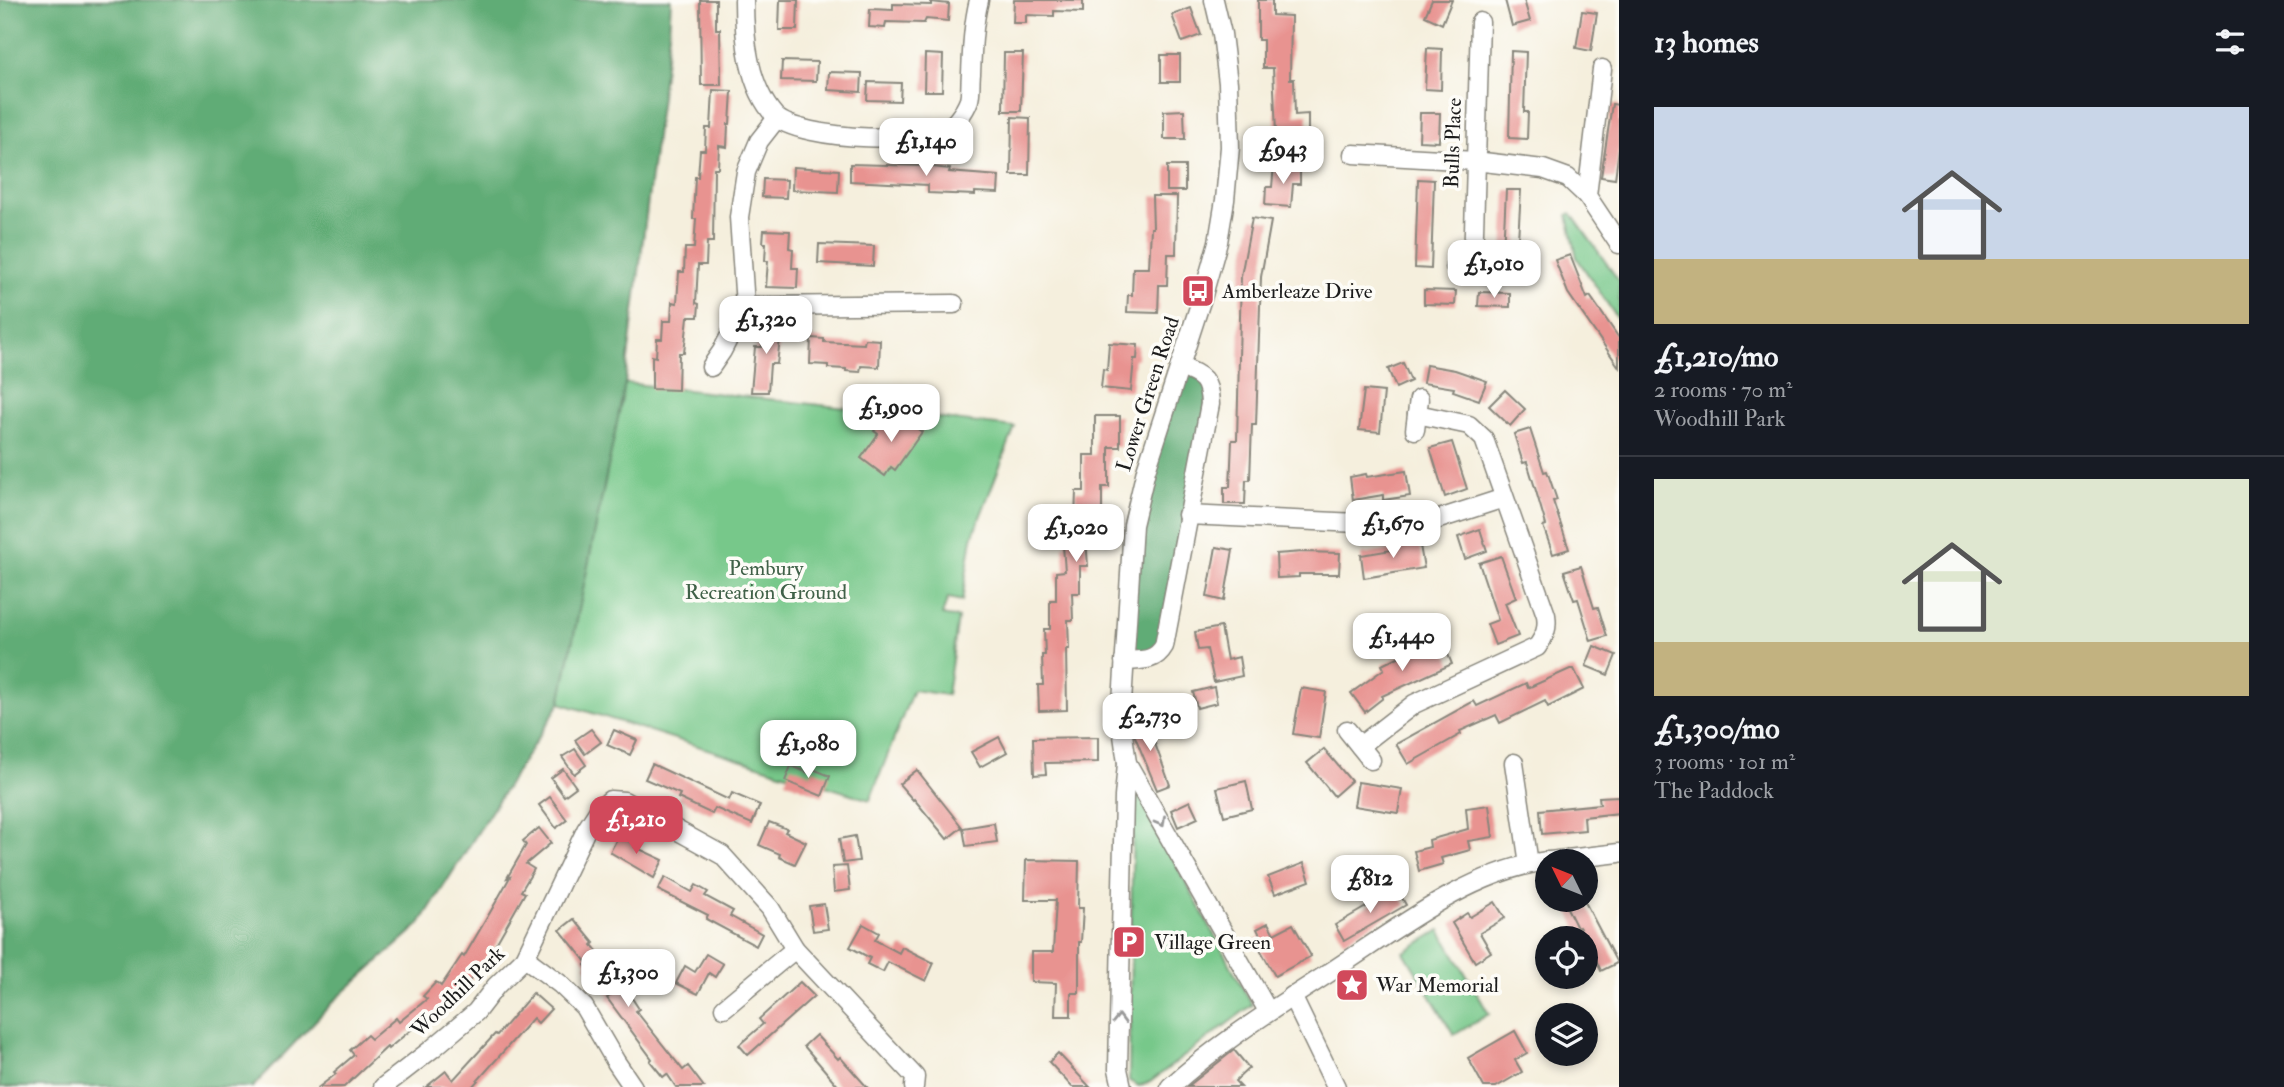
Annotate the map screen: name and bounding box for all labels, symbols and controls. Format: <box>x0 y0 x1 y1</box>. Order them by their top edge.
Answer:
icon: filters <box>2211 23 2249 61</box>
text: 13 homes <box>1654 24 1759 61</box>
street label: Bulls Place <box>1438 97 1468 189</box>
pin: £1,140 <box>869 118 983 178</box>
text: £1,140 <box>895 126 957 155</box>
pin: £943 <box>1242 127 1324 186</box>
text: £943 <box>1259 134 1307 163</box>
icon: home <box>1889 152 2015 278</box>
pin: £1,010 <box>1437 240 1551 300</box>
text: £1,010 <box>1464 248 1524 277</box>
bus stop icon: Amberleaze Drive <box>1179 272 1217 310</box>
place label: Amberleaze Drive <box>1221 278 1373 305</box>
pin: £1,320 <box>709 296 823 356</box>
text: £1,320 <box>735 304 797 333</box>
street label: Lower Green Road <box>1110 313 1186 475</box>
text: £1,210/mo <box>1654 338 1779 375</box>
text: 2 rooms · 70 m² <box>1654 375 1793 404</box>
pin: £1,900 <box>834 384 948 444</box>
text: £1,900 <box>859 392 923 421</box>
text: Woodhill Park <box>1654 404 1786 433</box>
pin: £1,670 <box>1336 500 1450 560</box>
pin: £1,020 <box>1019 504 1133 564</box>
text: £1,670 <box>1361 508 1425 537</box>
text: £1,020 <box>1044 512 1108 541</box>
icon: home <box>1889 524 2015 650</box>
park label: Pembury Recreation Ground <box>685 555 848 606</box>
pin: £1,440 <box>1345 614 1459 673</box>
text: £1,440 <box>1369 621 1435 650</box>
pin: £2,730 <box>1093 694 1207 753</box>
text: £2,730 <box>1119 701 1181 730</box>
text: £1,300/mo <box>1654 710 1780 747</box>
pin: £1,080 <box>751 720 865 780</box>
text: £1,080 <box>776 728 840 757</box>
text: 3 rooms · 101 m² <box>1654 747 1795 776</box>
text: The Paddock <box>1654 776 1774 805</box>
pin: £1,210 <box>579 796 693 856</box>
text: £1,210 <box>606 804 666 833</box>
one-way arrow <box>1153 814 1166 827</box>
north arrow <box>1535 849 1598 912</box>
map controls <box>1535 849 1598 1066</box>
pin: £812 <box>1329 856 1411 915</box>
text: £812 <box>1347 863 1393 892</box>
parking icon: Village Green <box>1110 923 1148 961</box>
button: locate <box>1535 926 1598 989</box>
place label: Village Green <box>1154 929 1271 956</box>
street label: Woodhill Park <box>405 941 511 1044</box>
pin: £1,300 <box>571 950 685 1009</box>
text: £1,300 <box>597 957 659 986</box>
place icon: War Memorial <box>1333 966 1371 1004</box>
place label: War Memorial <box>1375 972 1500 999</box>
button: layers <box>1535 1003 1598 1066</box>
one-way arrow <box>1111 1014 1127 1024</box>

